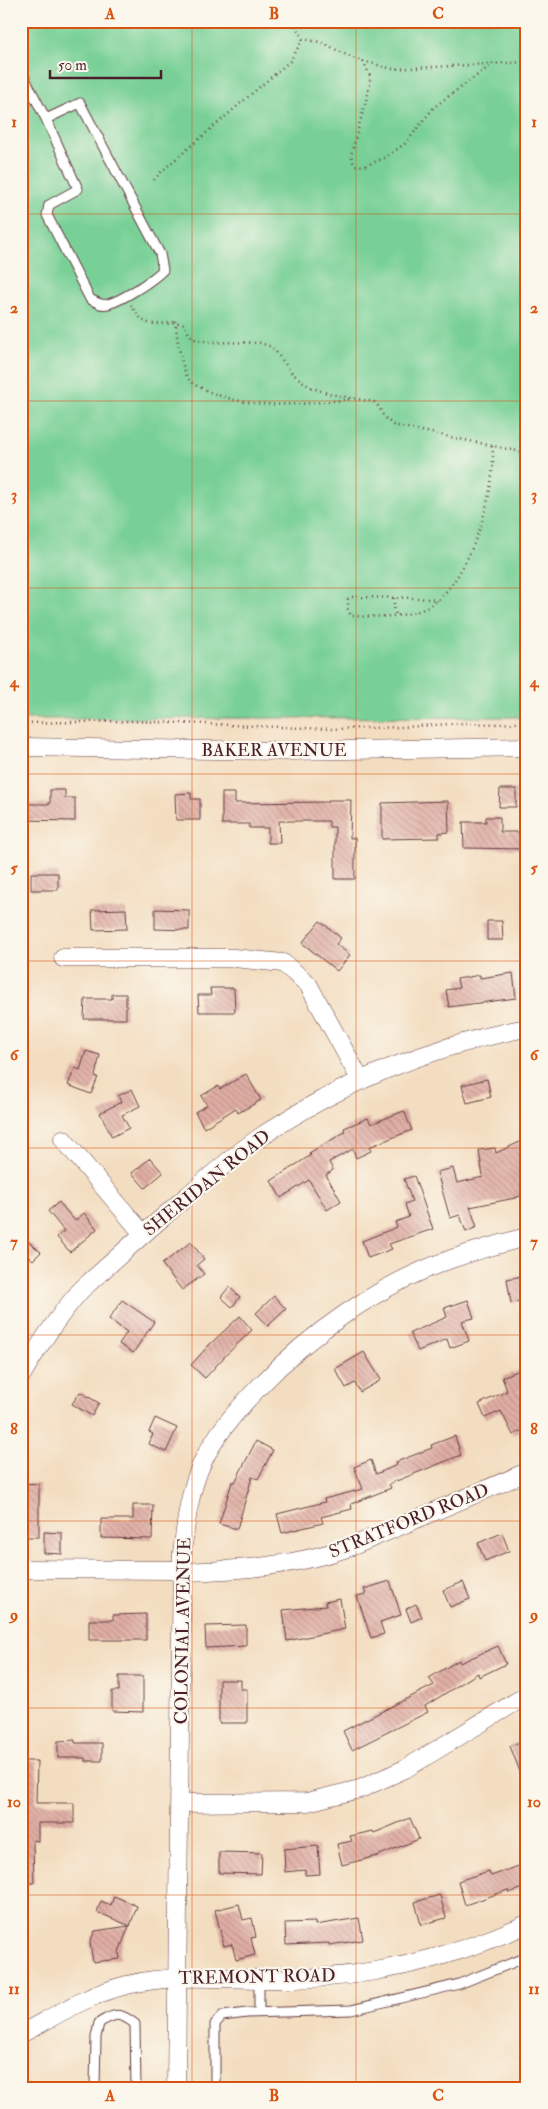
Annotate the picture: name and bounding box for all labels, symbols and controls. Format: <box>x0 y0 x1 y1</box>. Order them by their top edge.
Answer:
text: A <box>104 4 116 24</box>
text: B <box>269 4 279 24</box>
text: C <box>432 4 444 24</box>
scale bar <box>50 48 161 80</box>
text: 50 m <box>58 56 87 75</box>
text: 1 <box>11 112 17 132</box>
text: 1 <box>531 112 537 132</box>
text: 2 <box>10 298 18 318</box>
text: 2 <box>530 298 538 318</box>
text: 3 <box>11 485 17 505</box>
text: 3 <box>531 485 537 505</box>
text: 4 <box>9 672 20 692</box>
text: 4 <box>529 672 540 692</box>
street label: BAKER AVENUE <box>201 739 347 762</box>
text: 5 <box>10 858 18 878</box>
text: 5 <box>530 858 538 878</box>
text: 6 <box>10 1045 20 1065</box>
text: 6 <box>530 1045 540 1065</box>
street label: SHERIDAN ROAD <box>139 1125 275 1241</box>
text: 7 <box>10 1232 18 1252</box>
text: 7 <box>530 1232 538 1252</box>
text: 8 <box>10 1419 18 1439</box>
text: 8 <box>530 1419 538 1439</box>
street label: STRATFORD ROAD <box>326 1478 492 1564</box>
street label: COLONIAL AVENUE <box>170 1537 196 1725</box>
text: 9 <box>8 1605 18 1625</box>
text: 9 <box>528 1605 538 1625</box>
text: 10 <box>7 1792 21 1812</box>
text: 10 <box>527 1792 541 1812</box>
street label: TREMONT ROAD <box>178 1964 336 1990</box>
text: 11 <box>8 1979 20 1999</box>
text: 11 <box>528 1979 540 1999</box>
text: A <box>104 2086 116 2106</box>
text: B <box>269 2086 279 2106</box>
text: C <box>432 2086 444 2106</box>

